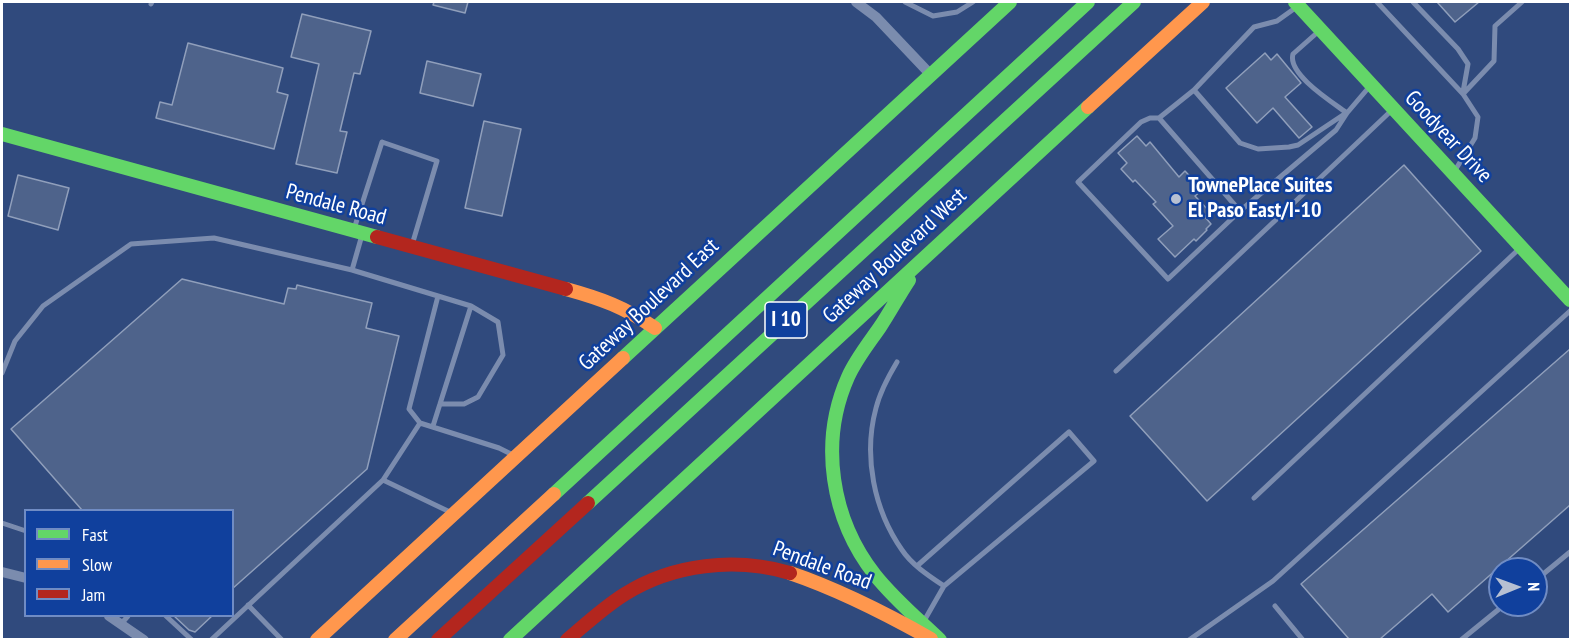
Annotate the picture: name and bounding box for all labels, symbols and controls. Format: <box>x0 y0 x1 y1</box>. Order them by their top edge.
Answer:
street label: Goodyear Drive <box>1399 86 1497 188</box>
place label: TownePlace Suites El Paso East/I-10 <box>1188 173 1332 224</box>
street label: Pendale Road <box>283 179 389 231</box>
street label: Gateway Boulevard West <box>818 183 972 329</box>
marker: TownePlace Suites El Paso East/I-10 <box>1169 192 1183 206</box>
street label: Gateway Boulevard East <box>574 233 724 377</box>
road number: I 10 <box>765 302 807 338</box>
legend <box>24 509 234 617</box>
text: Fast <box>82 523 108 546</box>
street label: Pendale Road <box>769 536 875 596</box>
text: Slow <box>82 553 112 576</box>
north arrow <box>1488 557 1548 617</box>
text: N <box>1524 582 1544 591</box>
text: Jam <box>82 583 105 606</box>

